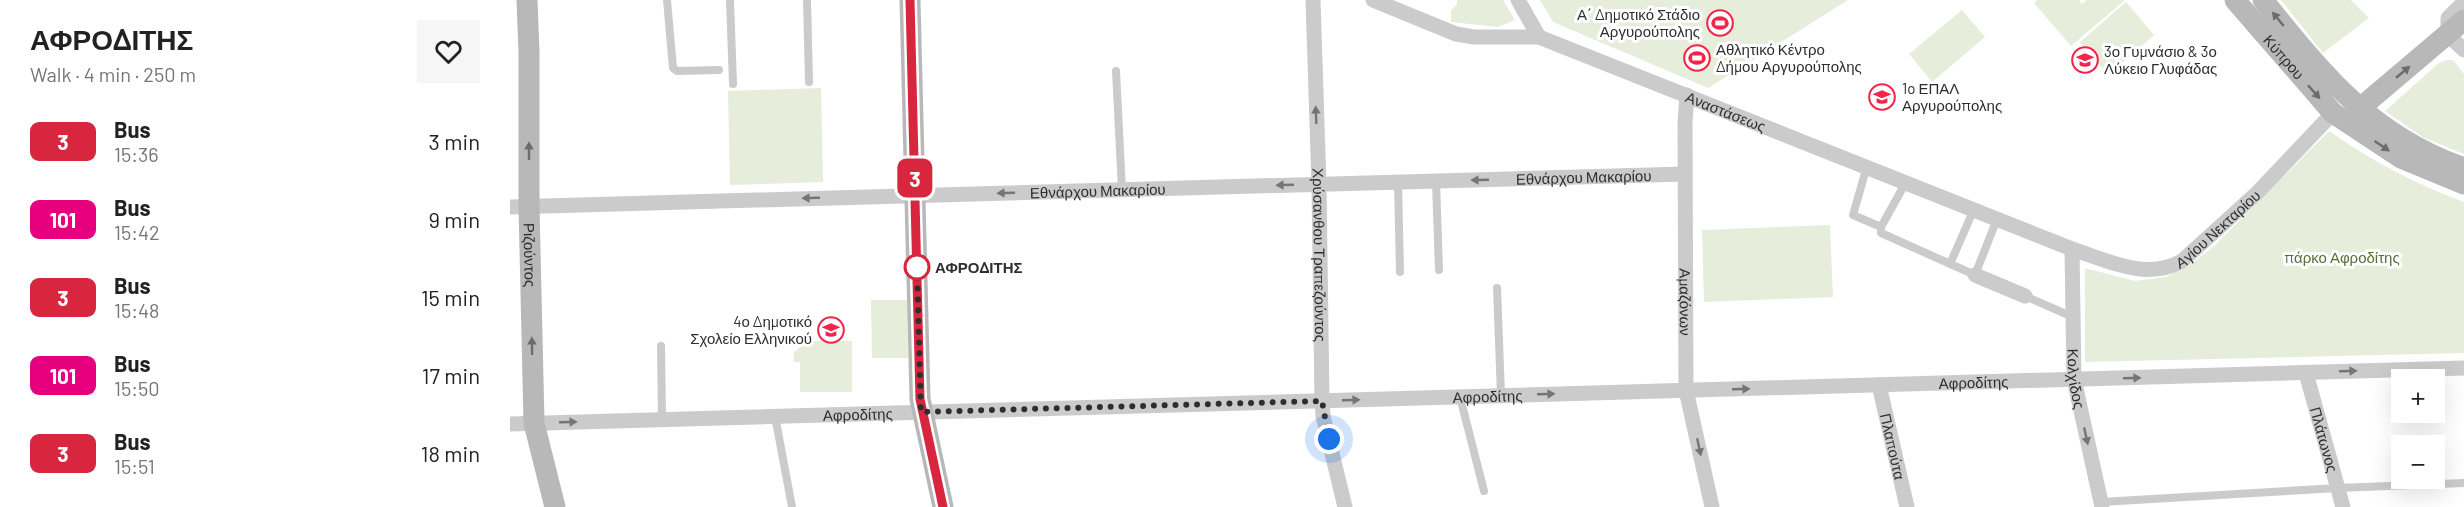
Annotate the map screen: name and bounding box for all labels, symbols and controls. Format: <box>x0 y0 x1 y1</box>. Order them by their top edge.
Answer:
place label: Α΄ Δημοτικό Στάδιο Αργυρούπολης <box>1577 5 1700 40</box>
sports icon: Α΄ Δημοτικό Στάδιο Αργυρούπολης <box>1705 8 1735 38</box>
one-way arrow <box>2273 11 2285 26</box>
button: heart <box>417 20 480 83</box>
text: ΑΦΡΟΔΙΤΗΣ <box>30 22 193 56</box>
street label: Κύπρου <box>2260 31 2308 83</box>
place label: Αθλητικό Κέντρο Δήμου Αργυρούπολης <box>1716 40 1862 75</box>
place label: 3ο Γυμνάσιο & 3ο Λύκειο Γλυφάδας <box>2104 42 2217 77</box>
sports icon: Αθλητικό Κέντρο Δήμου Αργυρούπολης <box>1682 43 1712 73</box>
school or university icon: 3ο Γυμνάσιο & 3ο Λύκειο Γλυφάδας <box>2070 45 2100 75</box>
text: Walk · 4 min · 250 m <box>30 62 196 86</box>
one-way arrow <box>2396 66 2411 79</box>
place label: 1o ΕΠΑΛ Αργυρούπολης <box>1902 79 2002 114</box>
school or university icon: 1o ΕΠΑΛ Αργυρούπολης <box>1867 82 1897 112</box>
one-way arrow <box>2307 85 2321 100</box>
street label: Αναστάσεως <box>1683 87 1768 135</box>
one-way arrow <box>1312 106 1321 125</box>
text: Bus <box>114 116 151 142</box>
text: 3 min <box>429 128 480 154</box>
text: 3 <box>57 129 69 154</box>
one-way arrow <box>2374 140 2390 151</box>
text: 15:36 <box>114 142 159 166</box>
one-way arrow <box>524 142 534 161</box>
line badge: 3 <box>896 158 934 198</box>
text: 3 <box>909 166 921 191</box>
street label: Εθνάρχου Μακαρίου <box>1515 166 1652 188</box>
street label: Χρύσανθου Τραπεζούντος <box>1309 168 1330 342</box>
one-way arrow <box>1470 175 1489 185</box>
street label: Εθνάρχου Μακαρίου <box>1030 180 1166 201</box>
one-way arrow <box>1275 181 1294 190</box>
street label: Αγίου Νεκταρίου <box>2172 186 2264 272</box>
one-way arrow <box>996 188 1015 198</box>
text: Bus <box>114 194 151 220</box>
one-way arrow <box>801 194 820 203</box>
text: 9 min <box>428 206 480 232</box>
text: 101 <box>50 207 76 232</box>
text: 15:42 <box>114 220 160 244</box>
street label: Ριζούντος <box>520 223 540 287</box>
park label: πάρκο Αφροδίτης <box>2284 248 2400 266</box>
marker: ΑΦΡΟΔΙΤΗΣ <box>904 254 930 280</box>
place label: ΑΦΡΟΔΙΤΗΣ <box>935 258 1023 276</box>
street label: Αμαζόνων <box>1677 268 1695 336</box>
text: Bus <box>114 272 151 298</box>
text: 15 min <box>421 284 480 310</box>
text: 3 <box>57 285 69 310</box>
text: 15:48 <box>114 298 160 322</box>
place label: 4ο Δημοτικό Σχολείο Ελληνικού <box>690 312 812 347</box>
school or university icon: 4ο Δημοτικό Σχολείο Ελληνικού <box>816 315 846 345</box>
one-way arrow <box>527 337 537 356</box>
street label: Κολχίδος <box>2065 349 2089 410</box>
text: Bus <box>114 350 151 376</box>
text: 17 min <box>422 362 480 388</box>
text: 101 <box>50 363 76 388</box>
one-way arrow <box>2339 367 2358 376</box>
map controls <box>2391 369 2445 489</box>
button: + <box>2391 369 2445 423</box>
street label: Αφροδίτης <box>1938 372 2009 392</box>
one-way arrow <box>2123 373 2142 382</box>
text: 15:50 <box>114 376 160 400</box>
one-way arrow <box>1732 384 1751 393</box>
street label: Αφροδίτης <box>1452 386 1523 406</box>
one-way arrow <box>1537 389 1556 399</box>
one-way arrow <box>1342 395 1361 405</box>
street label: Αφροδίτης <box>823 404 893 424</box>
street label: Πλάτωνος <box>2307 405 2342 474</box>
street label: Πλαπούτα <box>1877 412 1909 482</box>
one-way arrow <box>559 417 578 427</box>
your location <box>1314 424 1344 454</box>
one-way arrow <box>2082 427 2092 446</box>
text: Bus <box>114 428 151 454</box>
button: − <box>2391 435 2445 489</box>
one-way arrow <box>1694 438 1704 457</box>
text: 18 min <box>421 440 480 466</box>
text: 3 <box>57 441 69 466</box>
text: 15:51 <box>114 454 155 478</box>

